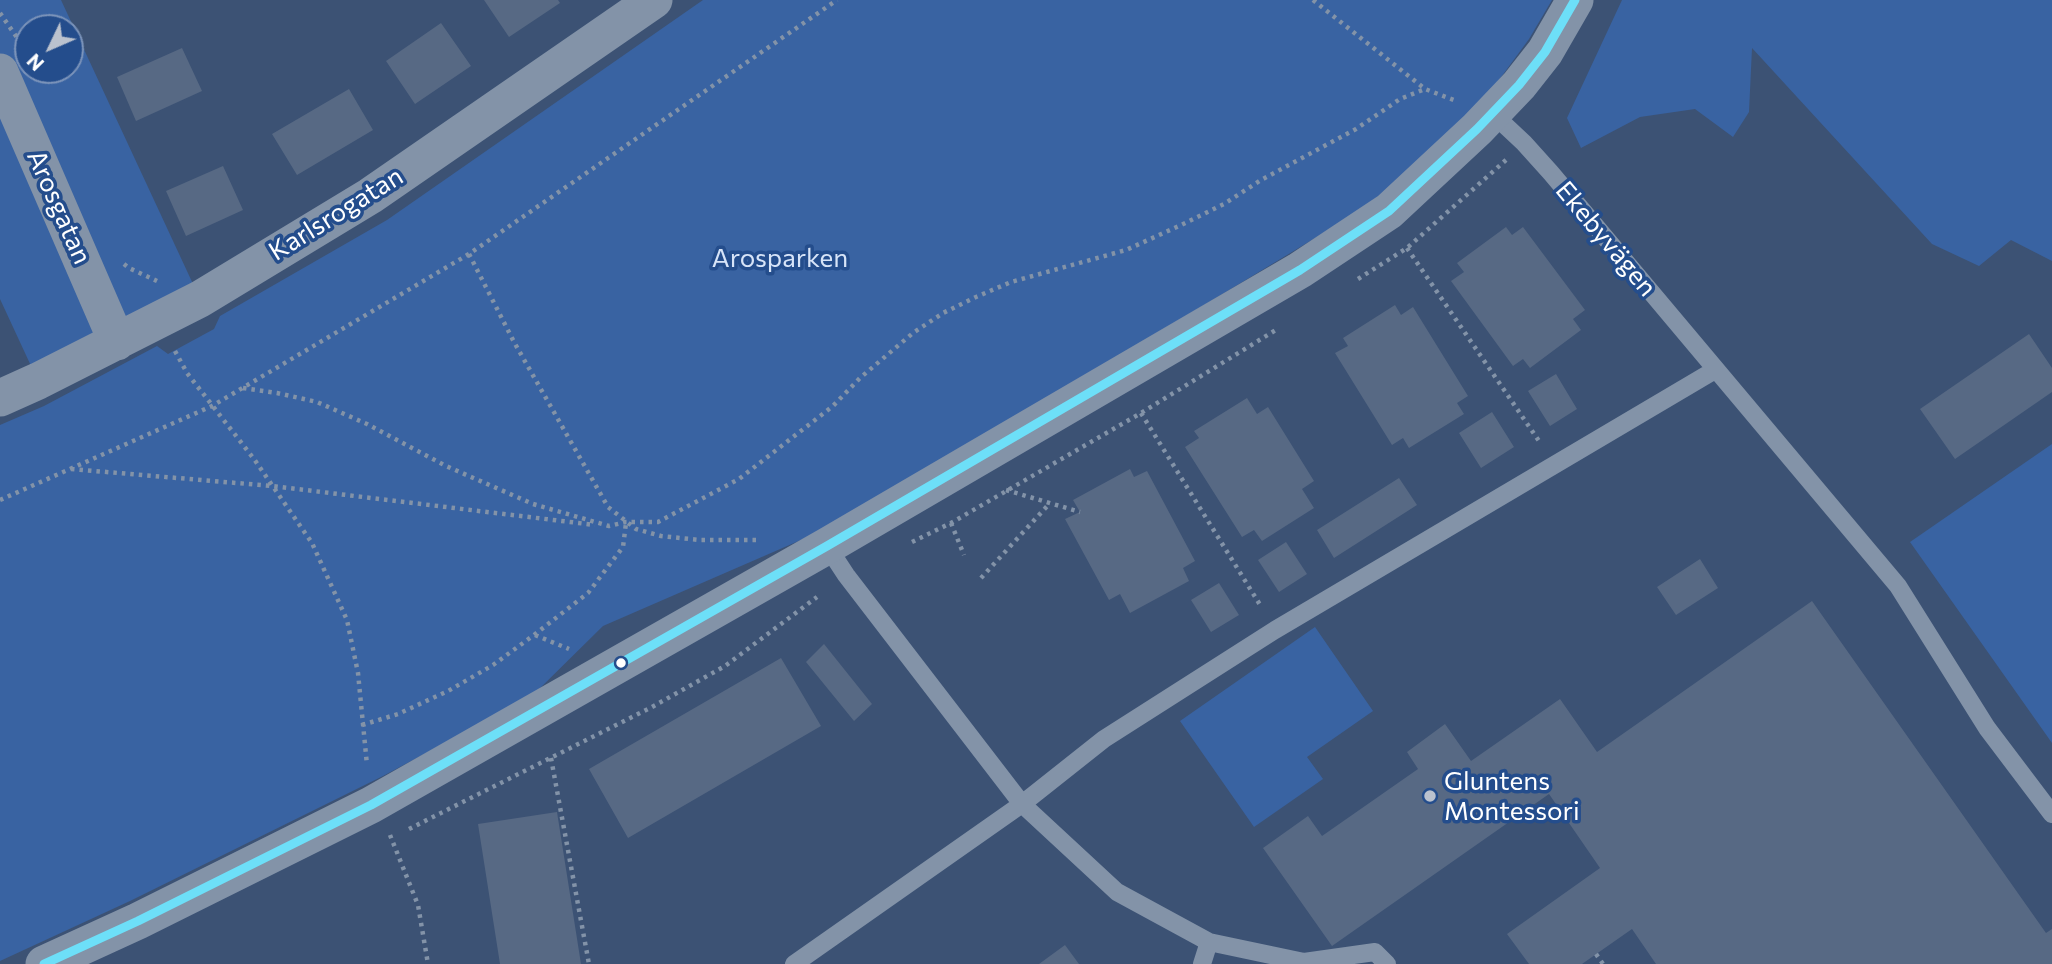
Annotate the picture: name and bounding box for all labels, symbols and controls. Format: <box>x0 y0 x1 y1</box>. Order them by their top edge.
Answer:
north arrow <box>14 14 84 84</box>
text: N <box>22 49 48 76</box>
street label: Arosgatan <box>20 145 98 269</box>
street label: Karlsrogatan <box>263 160 409 268</box>
street label: Ekebyvägen <box>1549 175 1663 303</box>
park label: Arosparken <box>712 242 848 274</box>
unlabelled marker <box>614 656 628 670</box>
place label: Gluntens Montessori <box>1444 765 1580 826</box>
marker: Gluntens Montessori <box>1422 788 1438 804</box>

